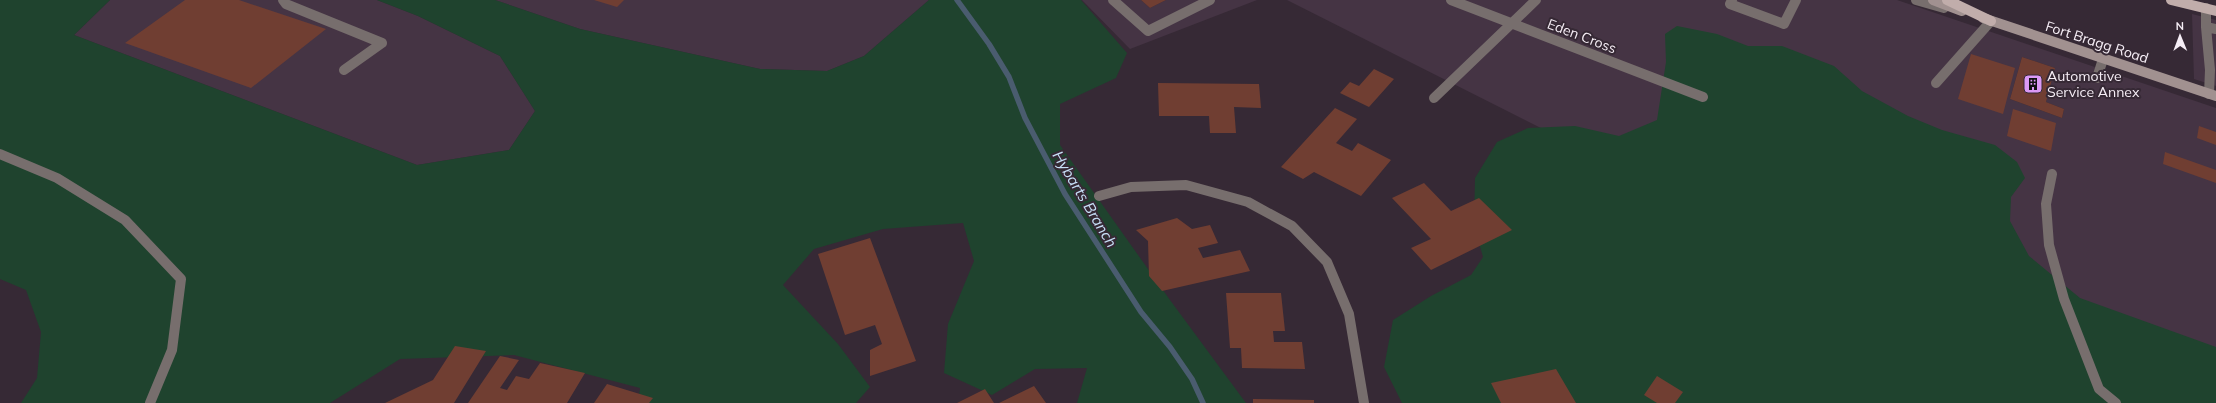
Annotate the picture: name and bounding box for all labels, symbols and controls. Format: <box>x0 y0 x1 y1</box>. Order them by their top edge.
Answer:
street label: Eden Cross <box>1545 15 1619 57</box>
north arrow <box>2160 16 2200 56</box>
street label: Fort Bragg Road <box>2043 17 2151 67</box>
text: N <box>2176 19 2184 33</box>
place label: Automotive Service Annex <box>2047 67 2140 101</box>
building icon: Automotive Service Annex <box>2022 73 2044 95</box>
water label: Hybarts Branch <box>1049 147 1121 251</box>

